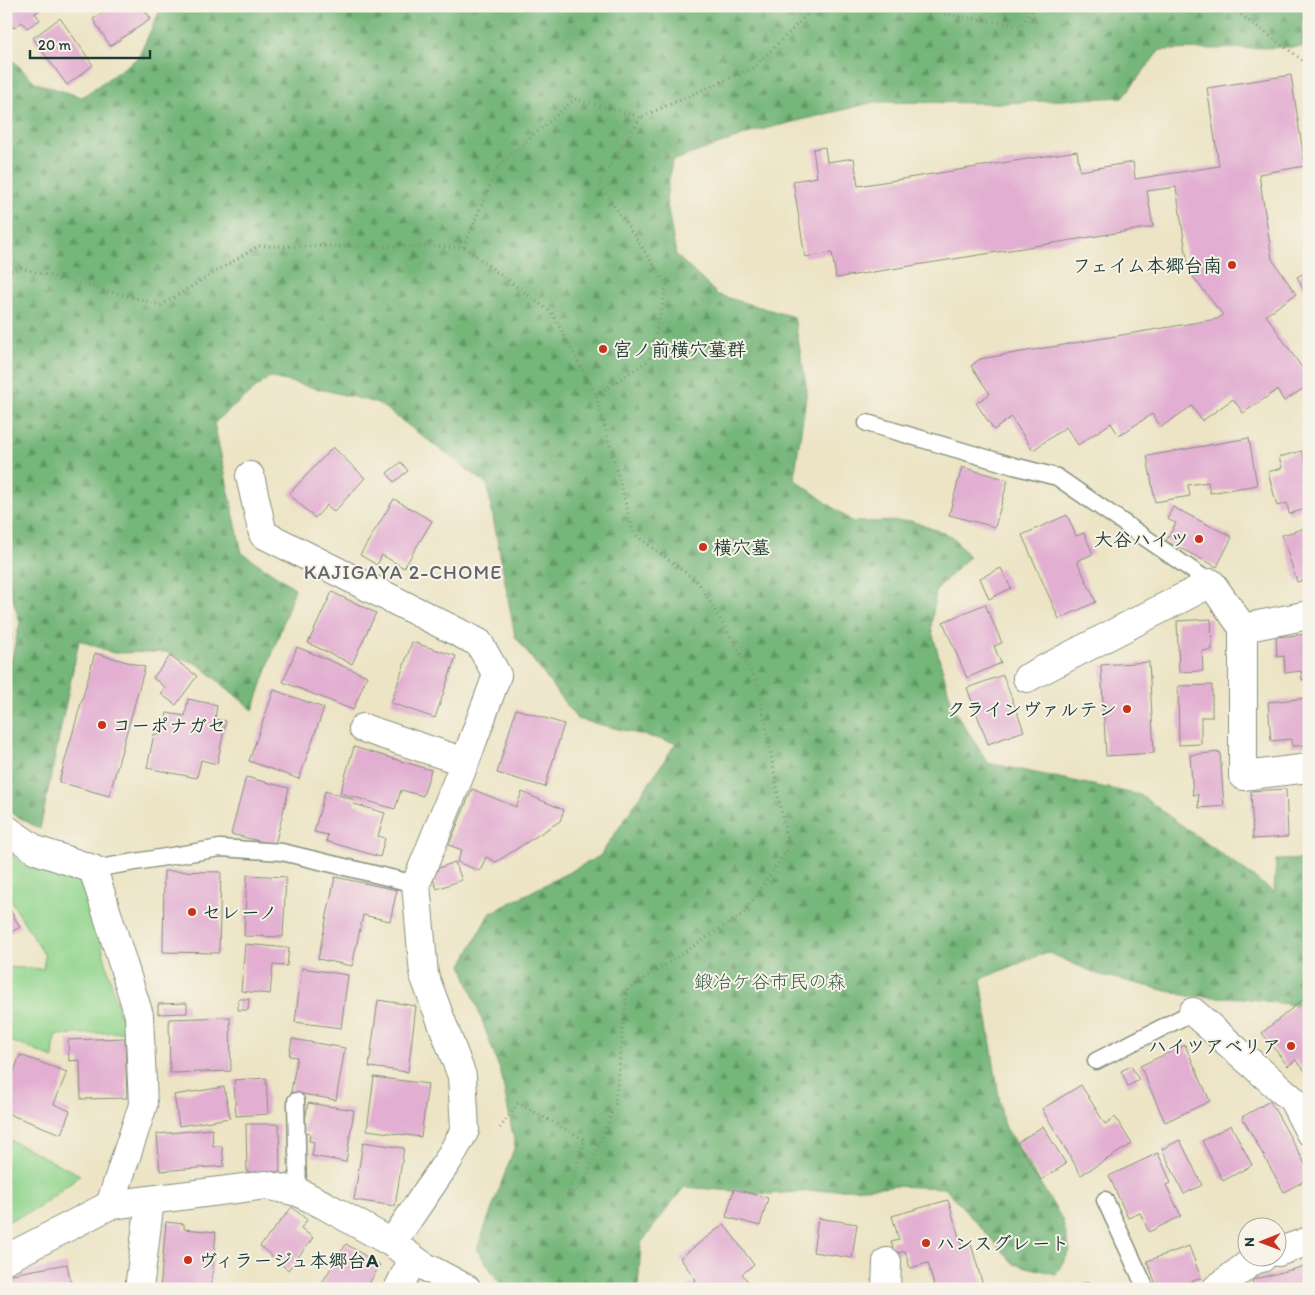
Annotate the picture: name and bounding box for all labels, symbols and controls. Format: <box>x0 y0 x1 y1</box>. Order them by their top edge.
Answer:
scale bar <box>30 28 150 60</box>
text: 20 m <box>38 36 72 54</box>
place label: フェイム本郷台南 <box>1072 254 1222 277</box>
marker: フェイム本郷台南 <box>1226 259 1238 271</box>
place label: 宮ノ前横穴墓群 <box>613 338 746 361</box>
marker: 宮ノ前横穴墓群 <box>597 343 609 355</box>
place label: 大谷ハイツ <box>1094 528 1189 551</box>
marker: 大谷ハイツ <box>1193 533 1205 545</box>
place label: 横穴墓 <box>713 536 770 559</box>
marker: 横穴墓 <box>697 541 709 553</box>
district label: KAJIGAYA 2-CHOME <box>304 560 502 584</box>
place label: クラインヴァルテン <box>946 698 1117 721</box>
marker: クラインヴァルテン <box>1121 703 1133 715</box>
place label: コーポナガセ <box>112 714 226 737</box>
marker: コーポナガセ <box>96 719 108 731</box>
place label: セレーノ <box>202 901 277 924</box>
marker: セレーノ <box>186 906 198 918</box>
park label: 鍛冶ケ谷市民の森 <box>694 970 846 993</box>
place label: ハイツアベリア <box>1148 1035 1281 1058</box>
marker: ハイツアベリア <box>1285 1040 1297 1052</box>
north arrow <box>1238 1218 1288 1268</box>
place label: ハンスグレート <box>936 1232 1069 1255</box>
marker: ハンスグレート <box>920 1237 932 1249</box>
text: N <box>1241 1237 1258 1247</box>
place label: ヴィラージュ本郷台A <box>198 1249 379 1272</box>
marker: ヴィラージュ本郷台A <box>182 1254 194 1266</box>

